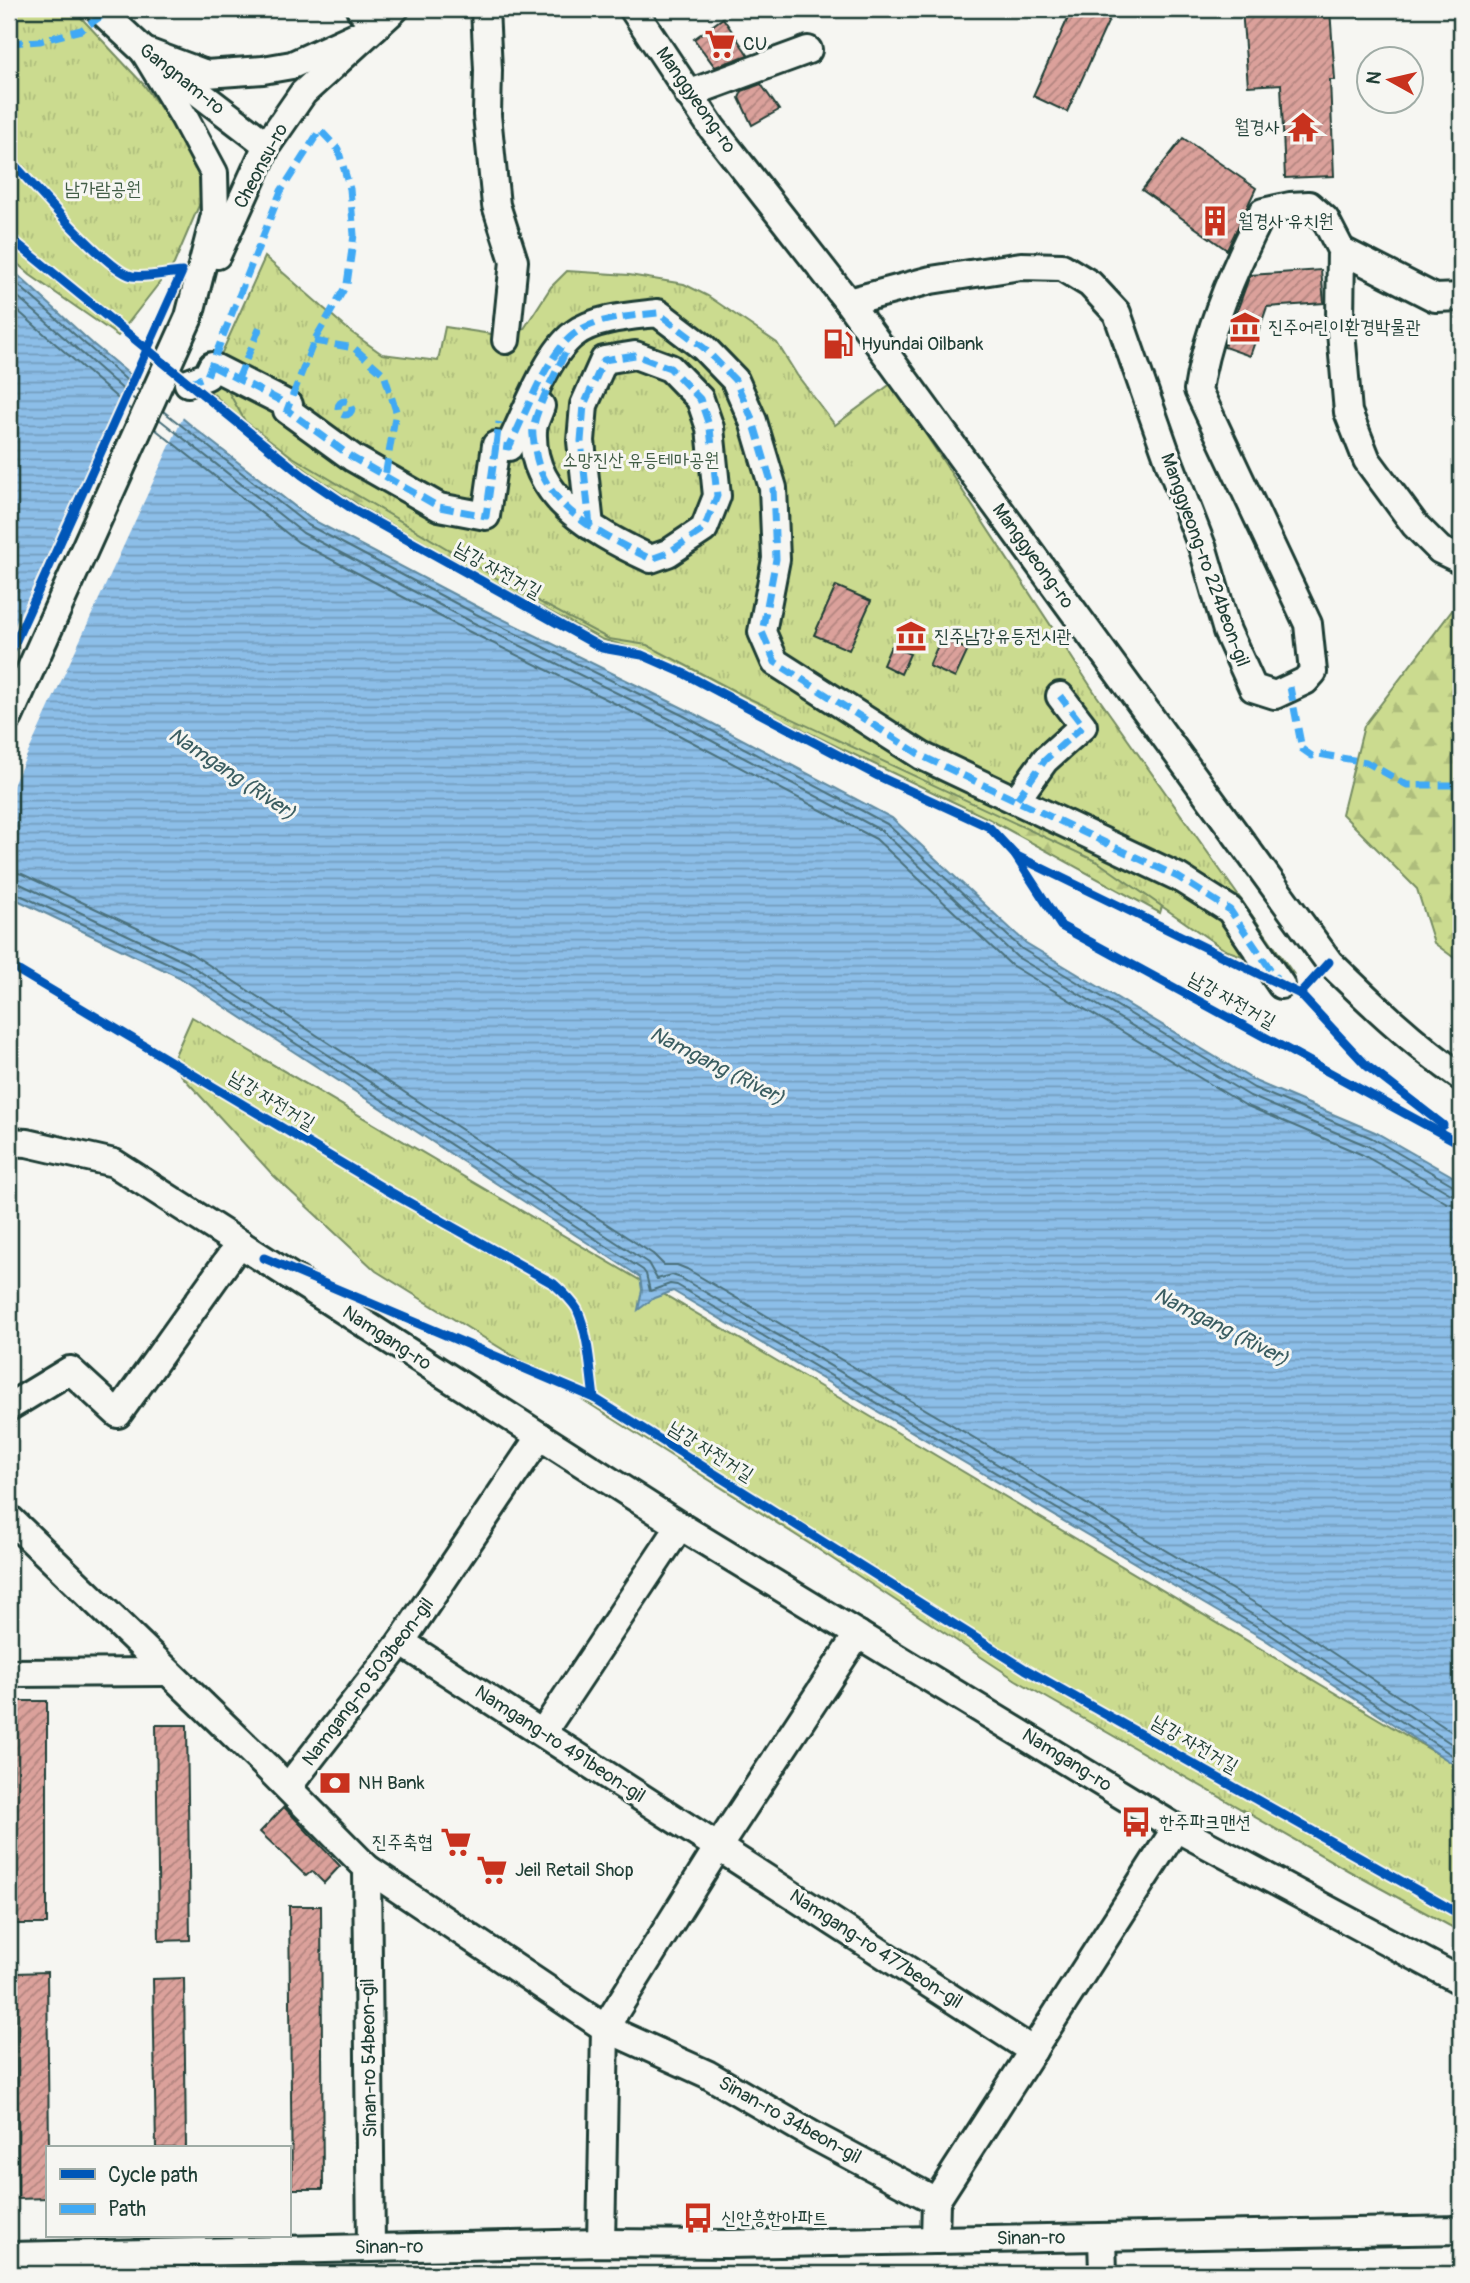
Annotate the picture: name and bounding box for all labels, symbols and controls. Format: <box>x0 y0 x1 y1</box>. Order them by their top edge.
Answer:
supermarket icon: CU <box>703 27 737 61</box>
place label: CU <box>743 32 767 56</box>
street label: Gangnam-ro <box>134 38 230 120</box>
street label: Manggyeong-ro <box>651 42 741 158</box>
north arrow <box>1354 46 1424 116</box>
text: N <box>1361 70 1387 86</box>
temple icon: 월경사 <box>1286 110 1320 144</box>
place label: 월경사 <box>1234 115 1280 139</box>
street label: Cheonsu-ro <box>229 119 293 213</box>
park label: 남가람공원 <box>65 177 141 201</box>
building icon: 월경사 유치원 <box>1198 204 1232 238</box>
place label: 월경사 유치원 <box>1238 209 1334 233</box>
museum icon: 진주어린이환경박물관 <box>1228 310 1262 344</box>
place label: 진주어린이환경박물관 <box>1268 315 1421 339</box>
fuel station icon: Hyundai Oilbank <box>821 327 855 361</box>
place label: Hyundai Oilbank <box>861 332 983 356</box>
park label: 소망진산 유등테마공원 <box>562 448 720 472</box>
street label: Manggyeong-ro 224beon-gil <box>1155 450 1255 670</box>
street label: Manggyeong-ro <box>987 499 1079 613</box>
street label: 남강 자전거길 <box>450 536 546 604</box>
museum icon: 진주남강유등전시관 <box>894 619 928 653</box>
place label: 진주남강유등전시관 <box>934 624 1072 648</box>
water label: Namgang (River) <box>163 722 301 826</box>
street label: 남강 자전거길 <box>1184 966 1280 1034</box>
water label: Namgang (River) <box>645 1021 789 1111</box>
street label: 남강 자전거길 <box>225 1065 319 1135</box>
water label: Namgang (River) <box>1149 1282 1293 1372</box>
street label: Namgang-ro <box>338 1300 436 1376</box>
street label: 남강 자전거길 <box>664 1415 758 1487</box>
street label: Namgang-ro 503beon-gil <box>297 1593 439 1771</box>
street label: Namgang-ro 491beon-gil <box>470 1680 650 1808</box>
street label: 남강 자전거길 <box>1147 1710 1243 1778</box>
street label: Namgang-ro <box>1018 1723 1116 1797</box>
bank icon: NH Bank <box>318 1766 352 1800</box>
place label: NH Bank <box>358 1771 425 1795</box>
bus stop icon: 한주파크맨션 <box>1119 1805 1153 1839</box>
place label: 한주파크맨션 <box>1159 1810 1251 1834</box>
supermarket icon: 진주축협 <box>439 1825 473 1859</box>
place label: 진주축협 <box>372 1830 433 1854</box>
supermarket icon: Jeil Retail Shop <box>475 1853 509 1887</box>
place label: Jeil Retail Shop <box>515 1858 634 1882</box>
street label: Namgang-ro 477beon-gil <box>785 1884 967 2014</box>
street label: Sinan-ro 54beon-gil <box>356 1978 382 2138</box>
street label: Sinan-ro 34beon-gil <box>714 2071 866 2169</box>
legend <box>46 2146 290 2238</box>
text: Cycle path <box>108 2162 198 2189</box>
text: Path <box>108 2196 146 2223</box>
bus stop icon: 신안흥한아파트 <box>681 2201 715 2235</box>
place label: 신안흥한아파트 <box>721 2206 828 2230</box>
street label: Sinan-ro <box>996 2225 1066 2251</box>
street label: Sinan-ro <box>354 2234 424 2260</box>

